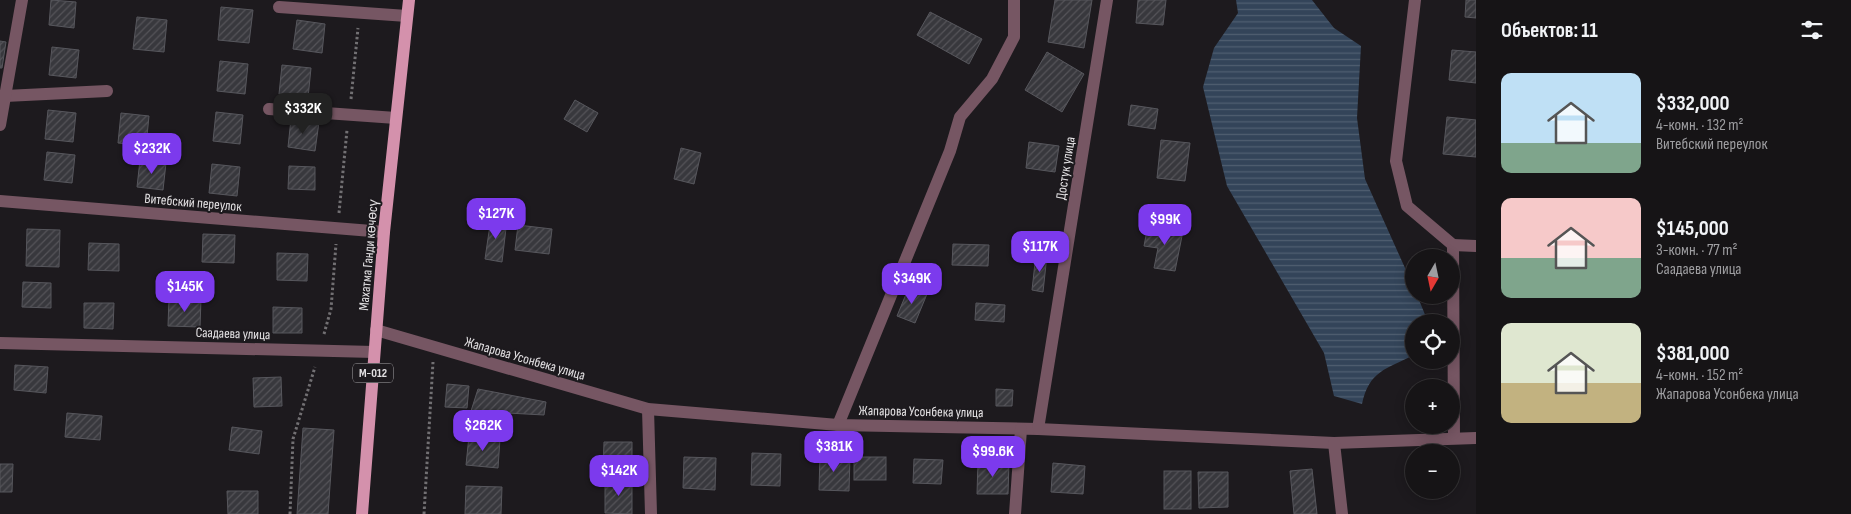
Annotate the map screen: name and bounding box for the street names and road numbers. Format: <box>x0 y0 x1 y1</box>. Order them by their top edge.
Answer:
street label: Достук улица <box>1052 135 1079 201</box>
street label: Витебский переулок <box>144 190 243 215</box>
street label: Махатма Ганди көчөсү <box>355 199 382 311</box>
street label: Саадаева улица <box>195 324 271 343</box>
street label: Жапарова Усонбека улица <box>463 333 587 384</box>
road number: М-012 <box>353 363 393 382</box>
street label: Жапарова Усонбека улица <box>858 402 984 421</box>

